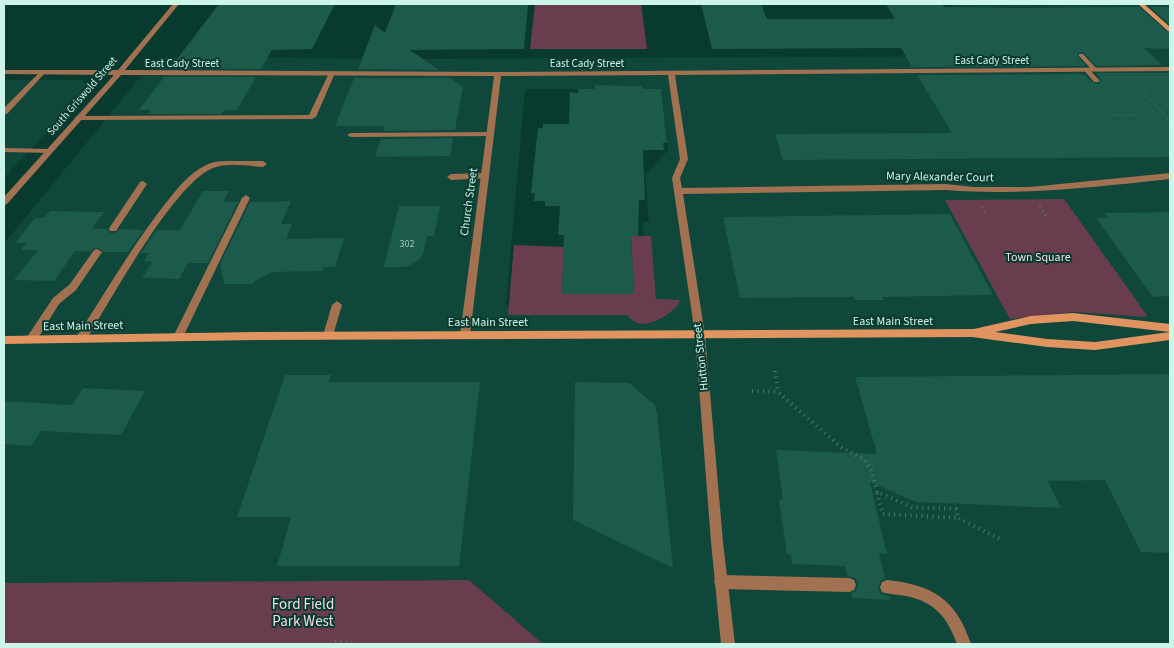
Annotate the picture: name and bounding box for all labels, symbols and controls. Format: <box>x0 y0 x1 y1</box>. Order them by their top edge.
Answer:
street label: South Griswold Street <box>43 53 121 139</box>
street label: East Cady Street <box>955 53 1030 68</box>
street label: East Cady Street <box>145 56 220 71</box>
street label: East Cady Street <box>550 56 625 71</box>
street label: Church Street <box>456 167 482 237</box>
street label: Mary Alexander Court <box>886 168 994 186</box>
house number: 302 <box>400 237 414 251</box>
park label: Town Square <box>1005 249 1071 266</box>
street label: East Main Street <box>853 313 933 330</box>
street label: East Main Street <box>448 314 528 331</box>
street label: East Main Street <box>43 317 123 335</box>
street label: Hutton Street <box>689 322 713 392</box>
park label: Ford Field Park West <box>272 594 334 632</box>

